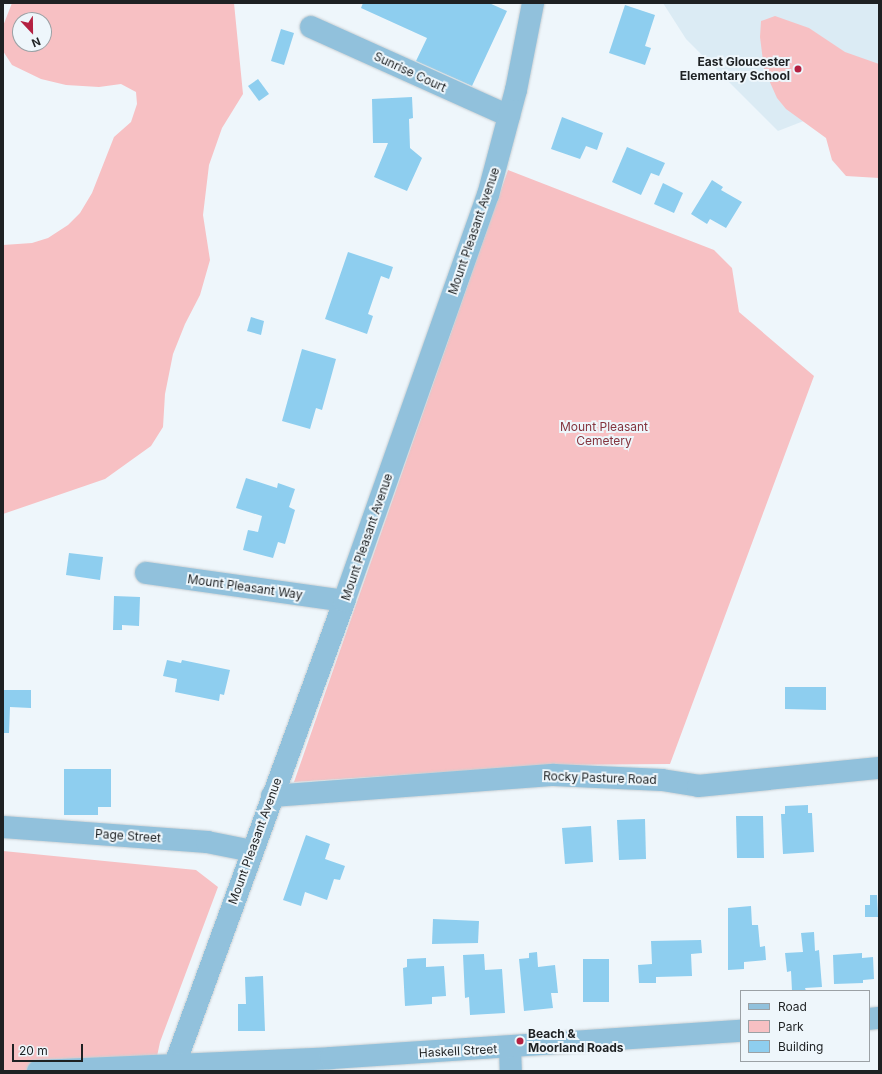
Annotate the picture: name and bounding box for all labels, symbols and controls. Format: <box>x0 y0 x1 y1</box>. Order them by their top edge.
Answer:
north arrow <box>12 12 52 52</box>
text: N <box>30 34 43 50</box>
street label: Sunrise Court <box>372 49 448 95</box>
place label: East Gloucester Elementary School <box>680 55 790 83</box>
marker: East Gloucester Elementary School <box>793 64 803 74</box>
street label: Mount Pleasant Avenue <box>445 166 503 296</box>
park label: Mount Pleasant Cemetery <box>560 420 648 448</box>
street label: Mount Pleasant Avenue <box>338 472 396 602</box>
street label: Mount Pleasant Way <box>187 572 303 602</box>
street label: Rocky Pasture Road <box>543 769 657 787</box>
street label: Mount Pleasant Avenue <box>225 776 285 906</box>
street label: Page Street <box>95 827 161 845</box>
legend <box>740 990 870 1062</box>
text: Road <box>778 999 807 1014</box>
text: Park <box>778 1019 804 1034</box>
place label: Beach & Moorland Roads <box>528 1027 624 1055</box>
scale bar <box>14 1036 85 1062</box>
marker: Beach & Moorland Roads <box>515 1036 525 1046</box>
text: Building <box>778 1039 823 1054</box>
street label: Haskell Street <box>419 1042 497 1060</box>
text: 20 m <box>19 1043 48 1058</box>

